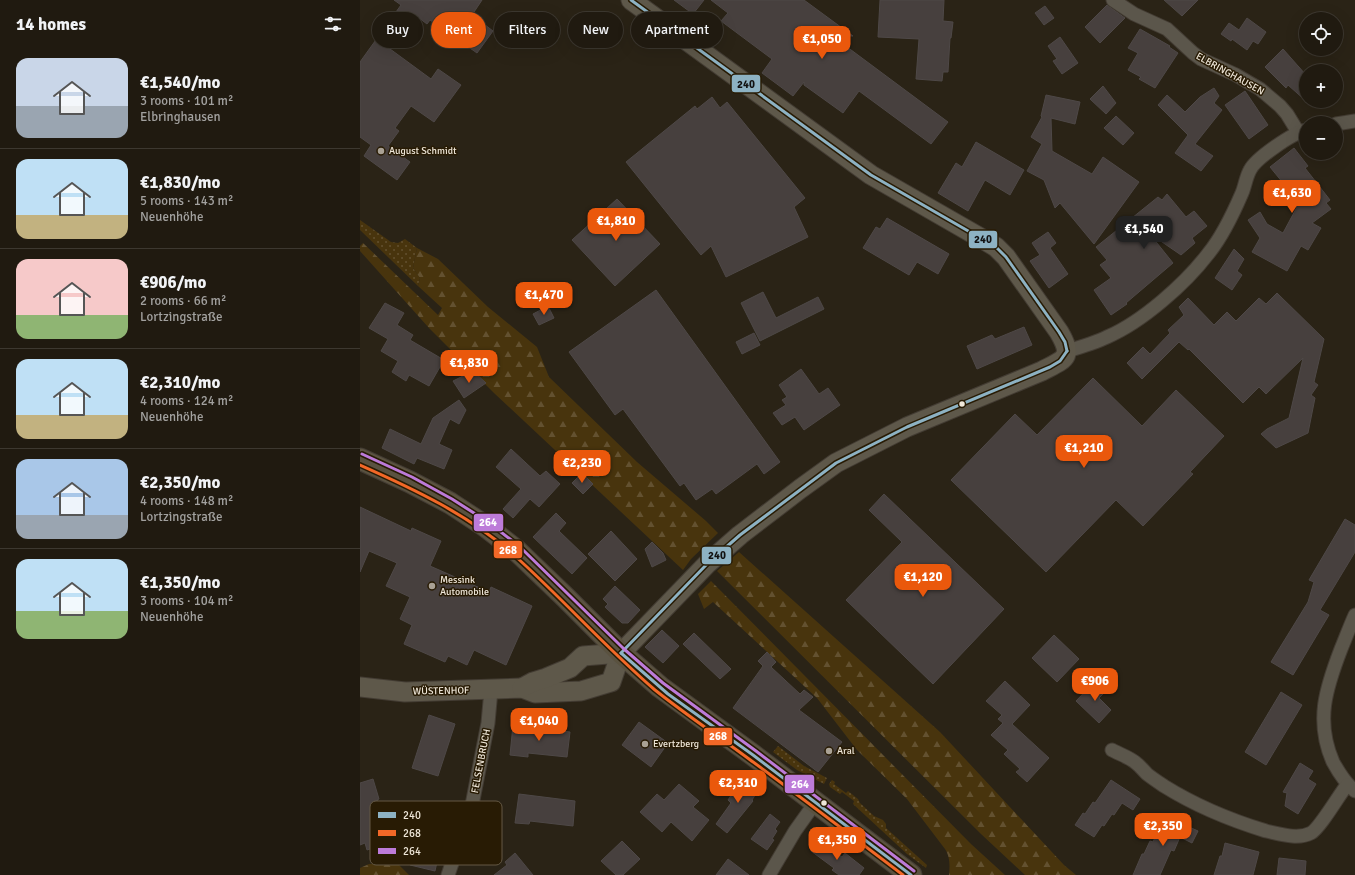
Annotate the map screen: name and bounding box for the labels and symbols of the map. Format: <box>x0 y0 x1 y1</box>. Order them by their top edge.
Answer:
pin: €1,050 <box>789 26 855 60</box>
street label: ELBRINGHAUSEN <box>1194 50 1266 98</box>
line badge: 240 <box>731 74 761 93</box>
text: 240 <box>737 78 755 91</box>
place label: August Schmidt <box>389 145 457 157</box>
marker: August Schmidt <box>376 146 386 156</box>
pin: €1,630 <box>1259 180 1325 214</box>
pin: €1,810 <box>583 208 649 242</box>
pin: €1,540 <box>1111 216 1177 250</box>
line badge: 240 <box>968 230 998 249</box>
text: 240 <box>974 233 992 246</box>
pin: €1,470 <box>511 282 577 316</box>
pin: €1,830 <box>436 350 502 384</box>
unlabelled marker <box>957 399 967 409</box>
pin: €1,210 <box>1051 435 1117 469</box>
pin: €2,230 <box>549 450 615 484</box>
line badge: 264 <box>473 513 504 532</box>
text: 264 <box>479 516 497 529</box>
line badge: 268 <box>493 540 523 559</box>
text: 268 <box>499 544 517 557</box>
line badge: 240 <box>701 546 732 565</box>
text: 240 <box>708 549 726 562</box>
pin: €1,120 <box>890 564 956 598</box>
place label: Messink Automobile <box>440 574 489 598</box>
marker: Messink Automobile <box>427 581 437 591</box>
pin: €906 <box>1071 668 1119 702</box>
street label: WÜSTENHOF <box>413 685 469 697</box>
pin: €1,040 <box>506 708 572 742</box>
line badge: 268 <box>703 727 733 746</box>
street label: FELSENBRUCH <box>469 728 493 794</box>
text: 268 <box>709 730 727 743</box>
place label: Evertzberg <box>653 738 699 750</box>
marker: Evertzberg <box>640 739 650 749</box>
place label: Aral <box>837 745 855 757</box>
marker: Aral <box>824 746 834 756</box>
pin: €2,310 <box>705 770 771 804</box>
line badge: 264 <box>784 774 815 794</box>
text: 264 <box>791 778 809 791</box>
unlabelled marker <box>819 798 829 808</box>
legend <box>370 801 502 865</box>
text: 240 <box>403 809 421 822</box>
pin: €2,350 <box>1130 813 1196 847</box>
text: 268 <box>403 827 421 840</box>
pin: €1,350 <box>804 827 870 861</box>
text: 264 <box>403 845 421 858</box>

